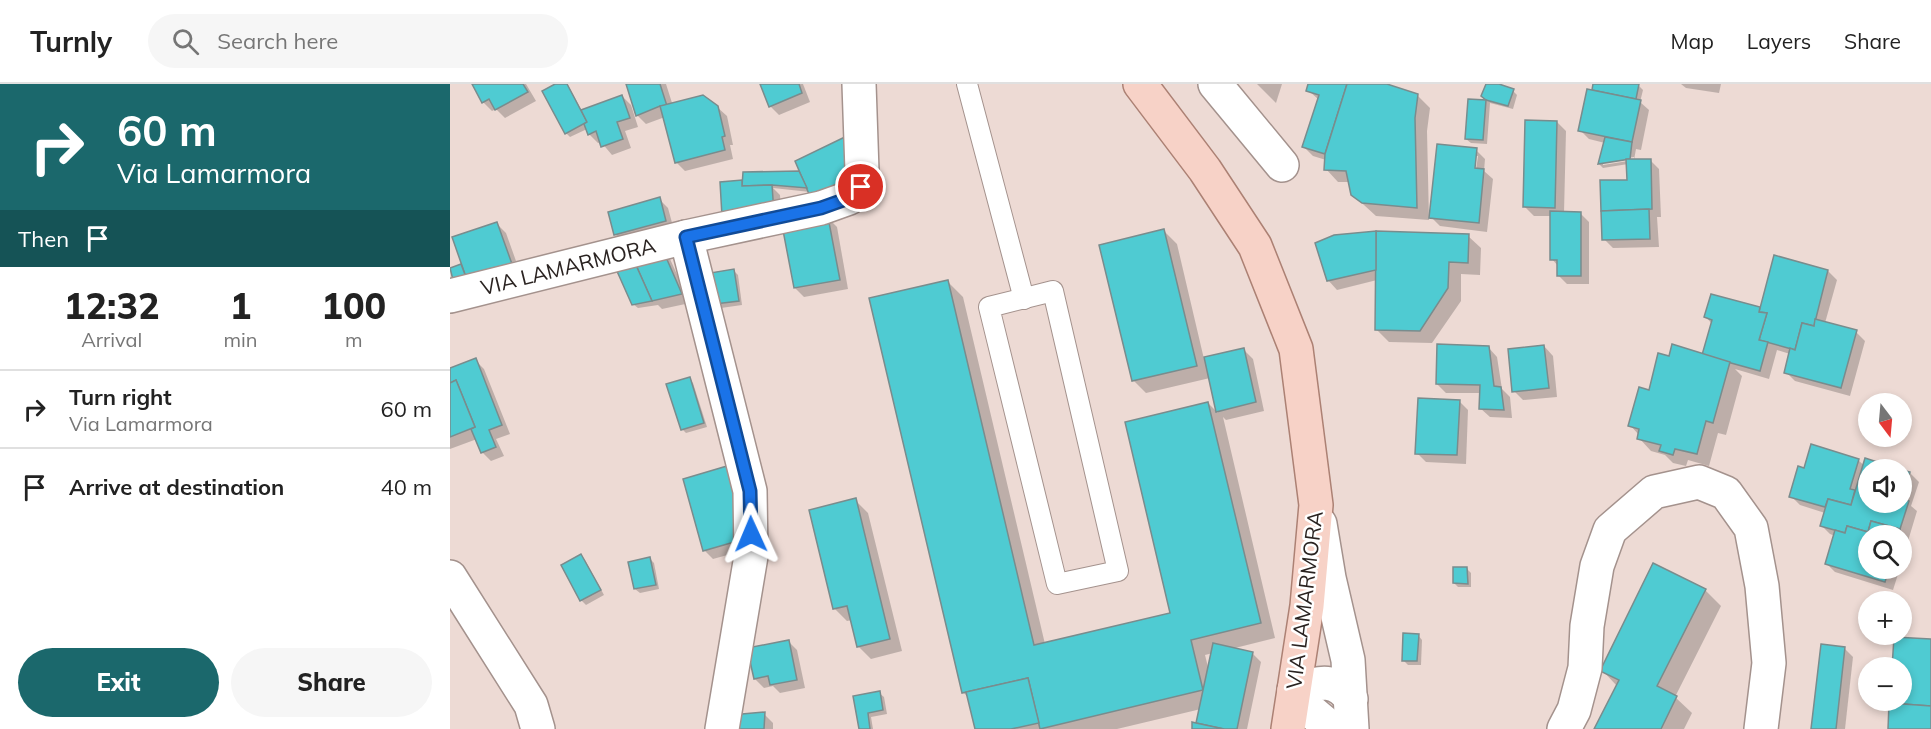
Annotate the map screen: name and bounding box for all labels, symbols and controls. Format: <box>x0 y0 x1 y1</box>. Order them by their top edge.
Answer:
search box <box>148 14 568 68</box>
text: Turnly <box>30 24 112 59</box>
icon: search <box>169 25 202 58</box>
text: Search here <box>217 27 338 55</box>
text: Map <box>1671 28 1714 54</box>
text: Layers <box>1747 28 1811 54</box>
text: Share <box>1844 28 1901 54</box>
text: 60 m <box>117 104 217 157</box>
icon: right <box>18 108 96 186</box>
text: Via Lamarmora <box>117 156 311 190</box>
pin <box>835 161 886 212</box>
icon: arrive <box>844 170 877 203</box>
icon: arrive <box>81 222 114 255</box>
text: Then <box>18 225 69 253</box>
street label: VIA LAMARMORA <box>478 232 659 300</box>
text: 12:32 <box>64 283 160 328</box>
text: 1 <box>230 283 251 328</box>
text: 100 <box>321 283 386 328</box>
text: Arrival <box>81 327 142 352</box>
text: min <box>223 327 258 352</box>
text: m <box>345 327 363 352</box>
text: Turn right <box>69 383 172 411</box>
icon: right <box>18 393 51 426</box>
north arrow <box>1858 393 1912 447</box>
map controls <box>1858 393 1912 711</box>
text: 60 m <box>381 395 432 423</box>
text: Via Lamarmora <box>69 411 213 436</box>
button: sound <box>1858 459 1912 513</box>
icon: arrive <box>18 471 51 504</box>
text: Arrive at destination <box>69 473 284 501</box>
text: 40 m <box>381 473 432 501</box>
position arrow <box>719 502 783 566</box>
street label: VIA LAMARMORA <box>1280 509 1328 691</box>
button: search <box>1858 525 1912 579</box>
button: + <box>1858 591 1912 645</box>
button: Exit <box>18 648 219 717</box>
button: Share <box>231 648 432 717</box>
button: − <box>1858 657 1912 711</box>

